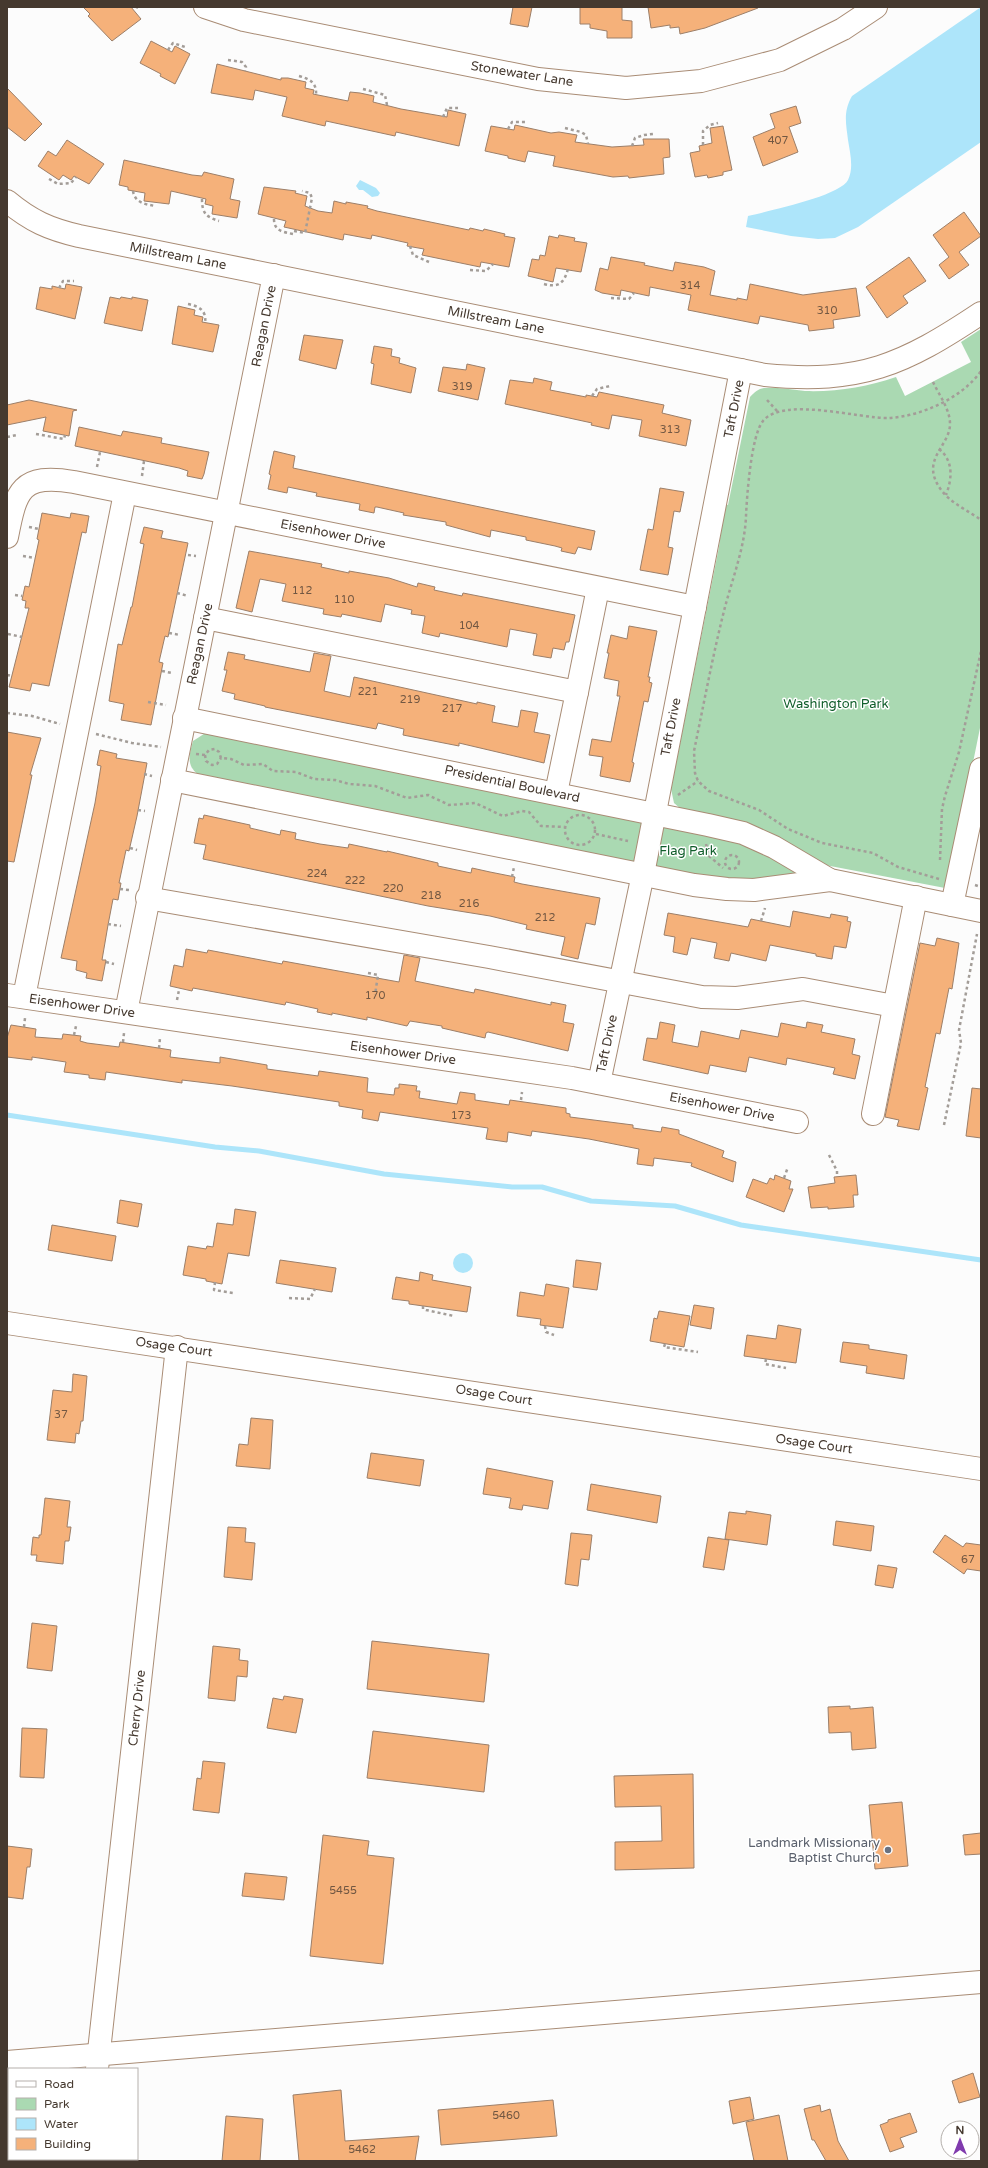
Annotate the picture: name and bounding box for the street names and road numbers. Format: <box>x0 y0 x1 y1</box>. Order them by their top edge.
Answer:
street label: Stonewater Lane <box>470 58 574 90</box>
street label: Millstream Lane <box>128 239 228 273</box>
street label: Reagan Drive <box>248 284 280 368</box>
street label: Millstream Lane <box>446 303 546 337</box>
street label: Taft Drive <box>720 378 748 440</box>
street label: Eisenhower Drive <box>279 516 387 552</box>
street label: Reagan Drive <box>184 602 216 686</box>
street label: Taft Drive <box>657 696 685 758</box>
street label: Presidential Boulevard <box>443 762 581 806</box>
street label: Eisenhower Drive <box>28 991 136 1021</box>
street label: Taft Drive <box>593 1013 621 1075</box>
street label: Eisenhower Drive <box>349 1038 457 1068</box>
street label: Eisenhower Drive <box>668 1089 776 1125</box>
street label: Osage Court <box>134 1334 214 1360</box>
street label: Osage Court <box>454 1381 534 1409</box>
street label: Osage Court <box>774 1431 854 1457</box>
street label: Cherry Drive <box>125 1669 149 1747</box>

